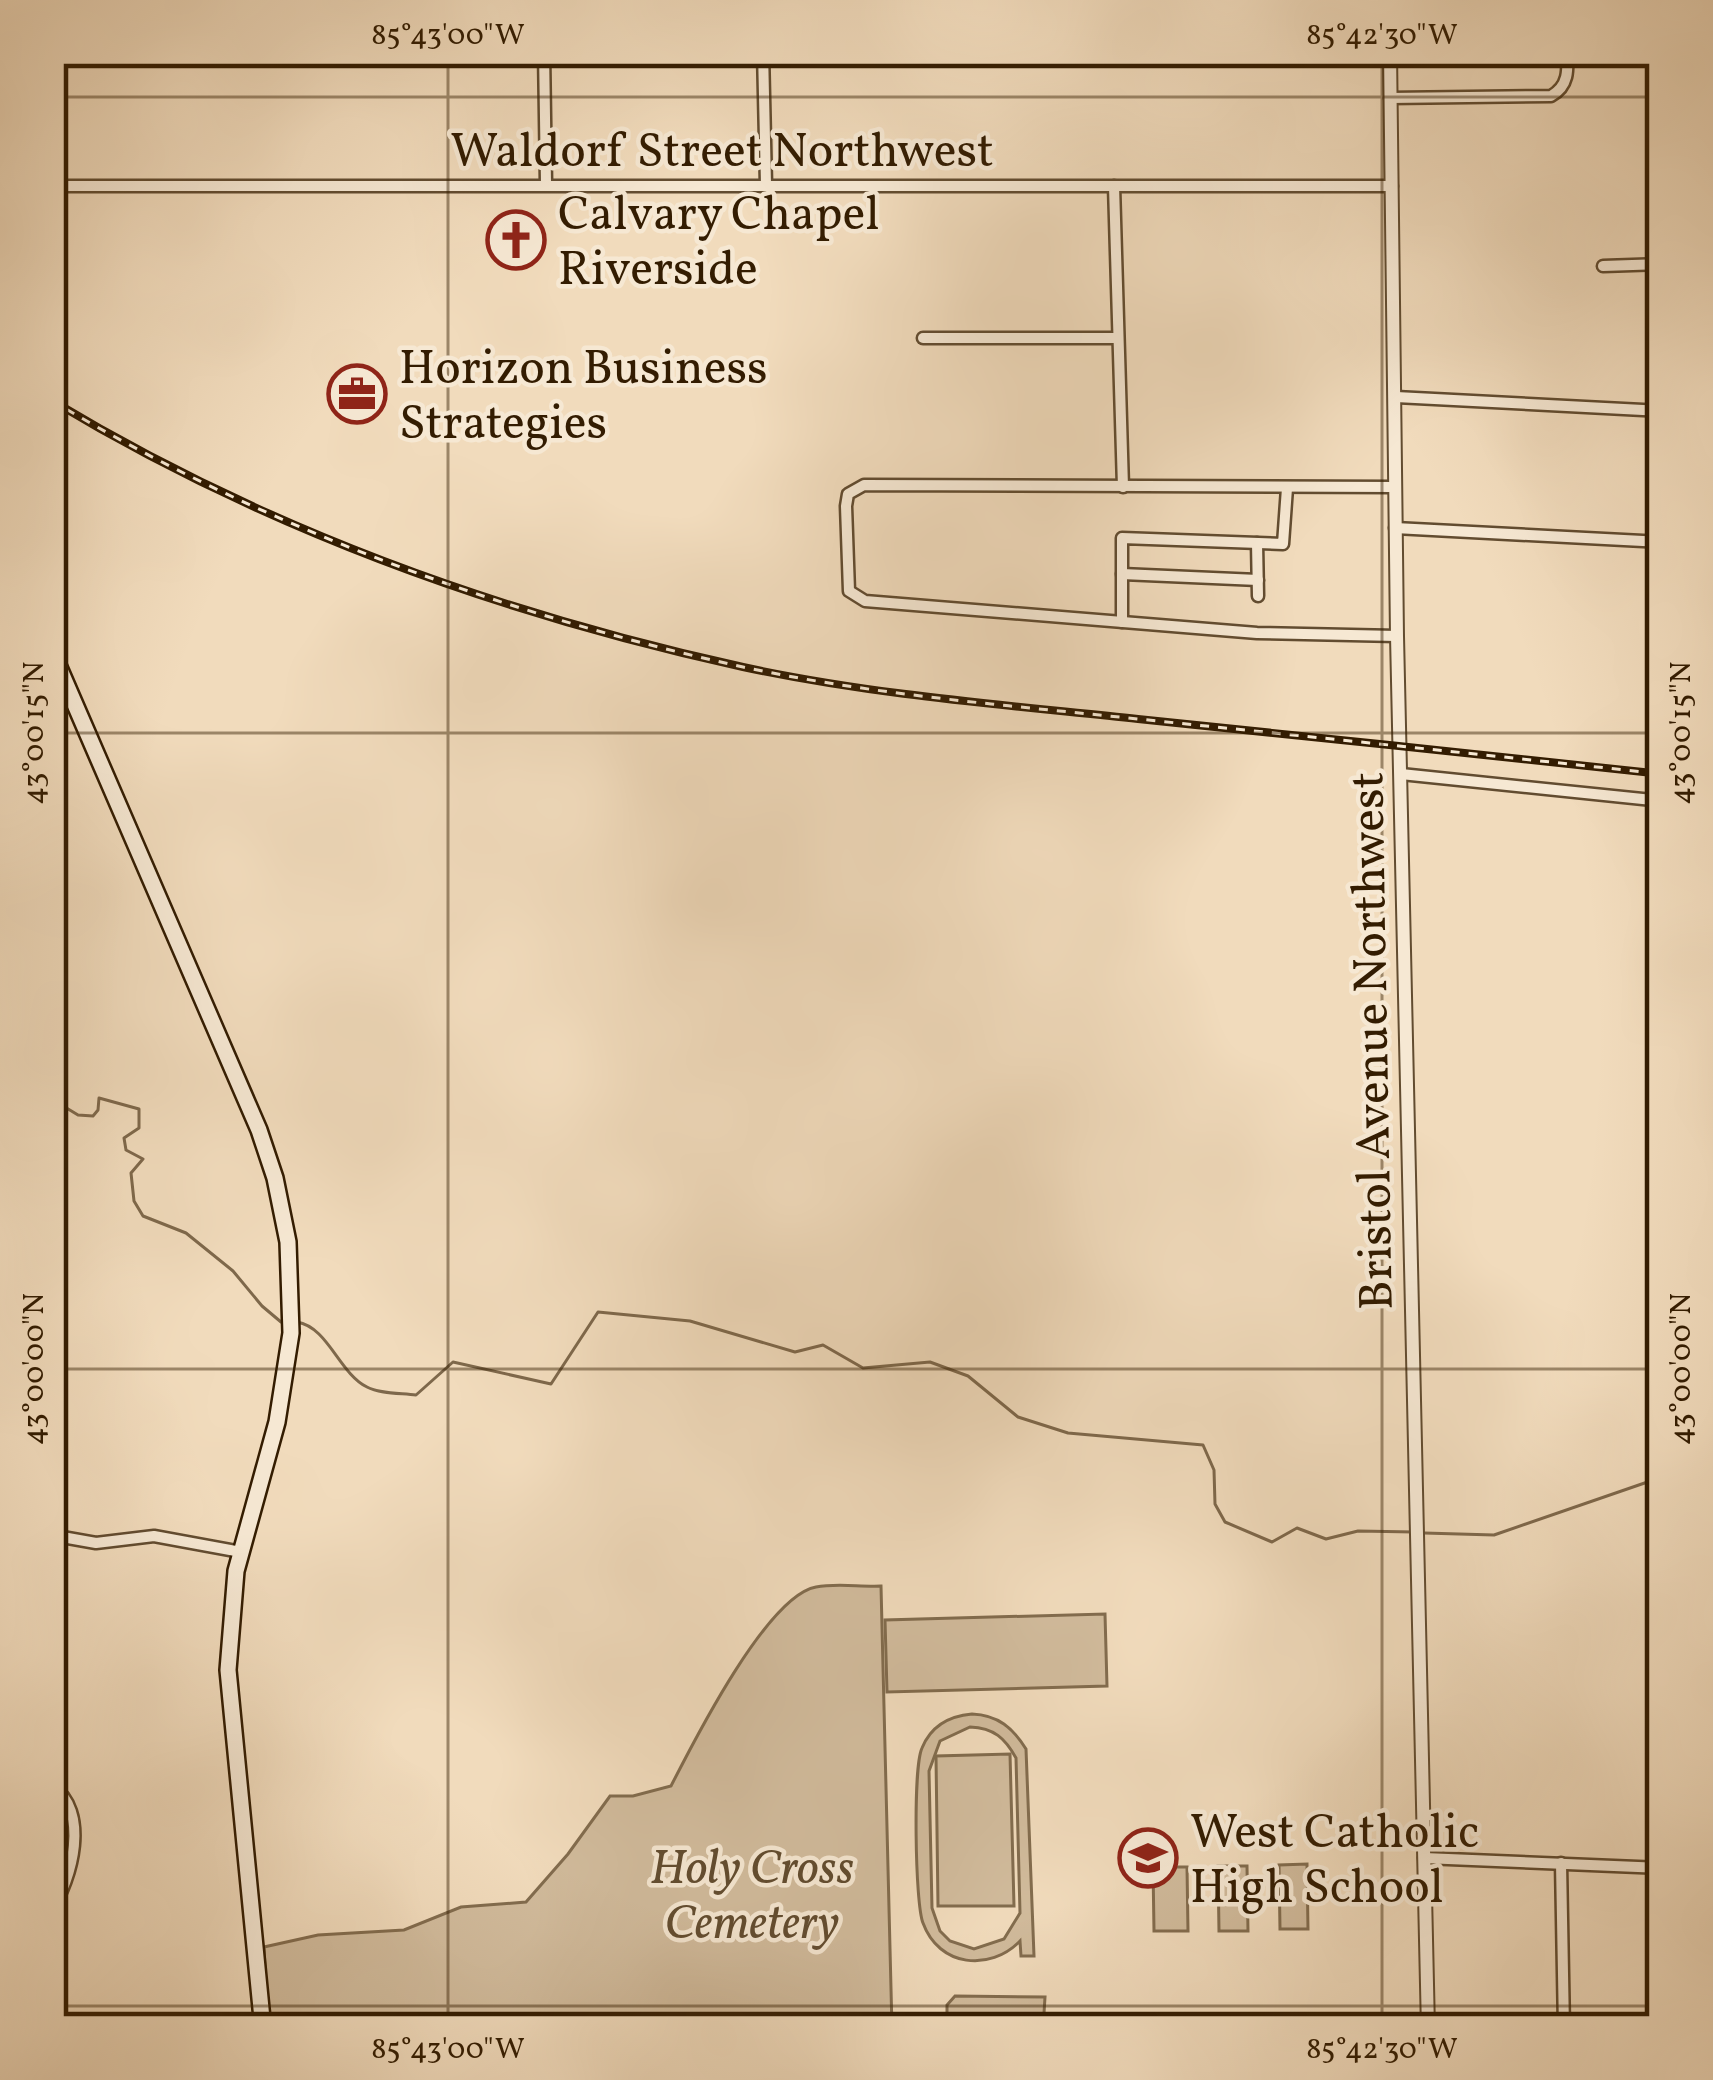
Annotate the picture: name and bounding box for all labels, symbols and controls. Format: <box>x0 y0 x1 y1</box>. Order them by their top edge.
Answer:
text: 85°43'00"W <box>371 15 525 57</box>
text: 85°42'30"W <box>1306 15 1458 57</box>
street label: Waldorf Street Northwest <box>450 120 994 187</box>
place label: Calvary Chapel Riverside <box>558 183 880 305</box>
church icon: Calvary Chapel Riverside <box>485 209 547 271</box>
place label: Horizon Business Strategies <box>399 337 768 459</box>
office icon: Horizon Business Strategies <box>326 363 388 425</box>
text: 43°00'15"N <box>14 661 56 805</box>
text: 43°00'15"N <box>1661 661 1703 805</box>
street label: Bristol Avenue Northwest <box>1336 771 1413 1311</box>
text: 43°00'00"N <box>14 1293 56 1445</box>
text: 43°00'00"N <box>1661 1293 1703 1445</box>
place label: West Catholic High School <box>1190 1801 1479 1923</box>
school or university icon: West Catholic High School <box>1117 1827 1179 1889</box>
park label: Holy Cross Cemetery <box>650 1837 854 1959</box>
text: 85°43'00"W <box>371 2029 525 2071</box>
text: 85°42'30"W <box>1306 2029 1458 2071</box>

